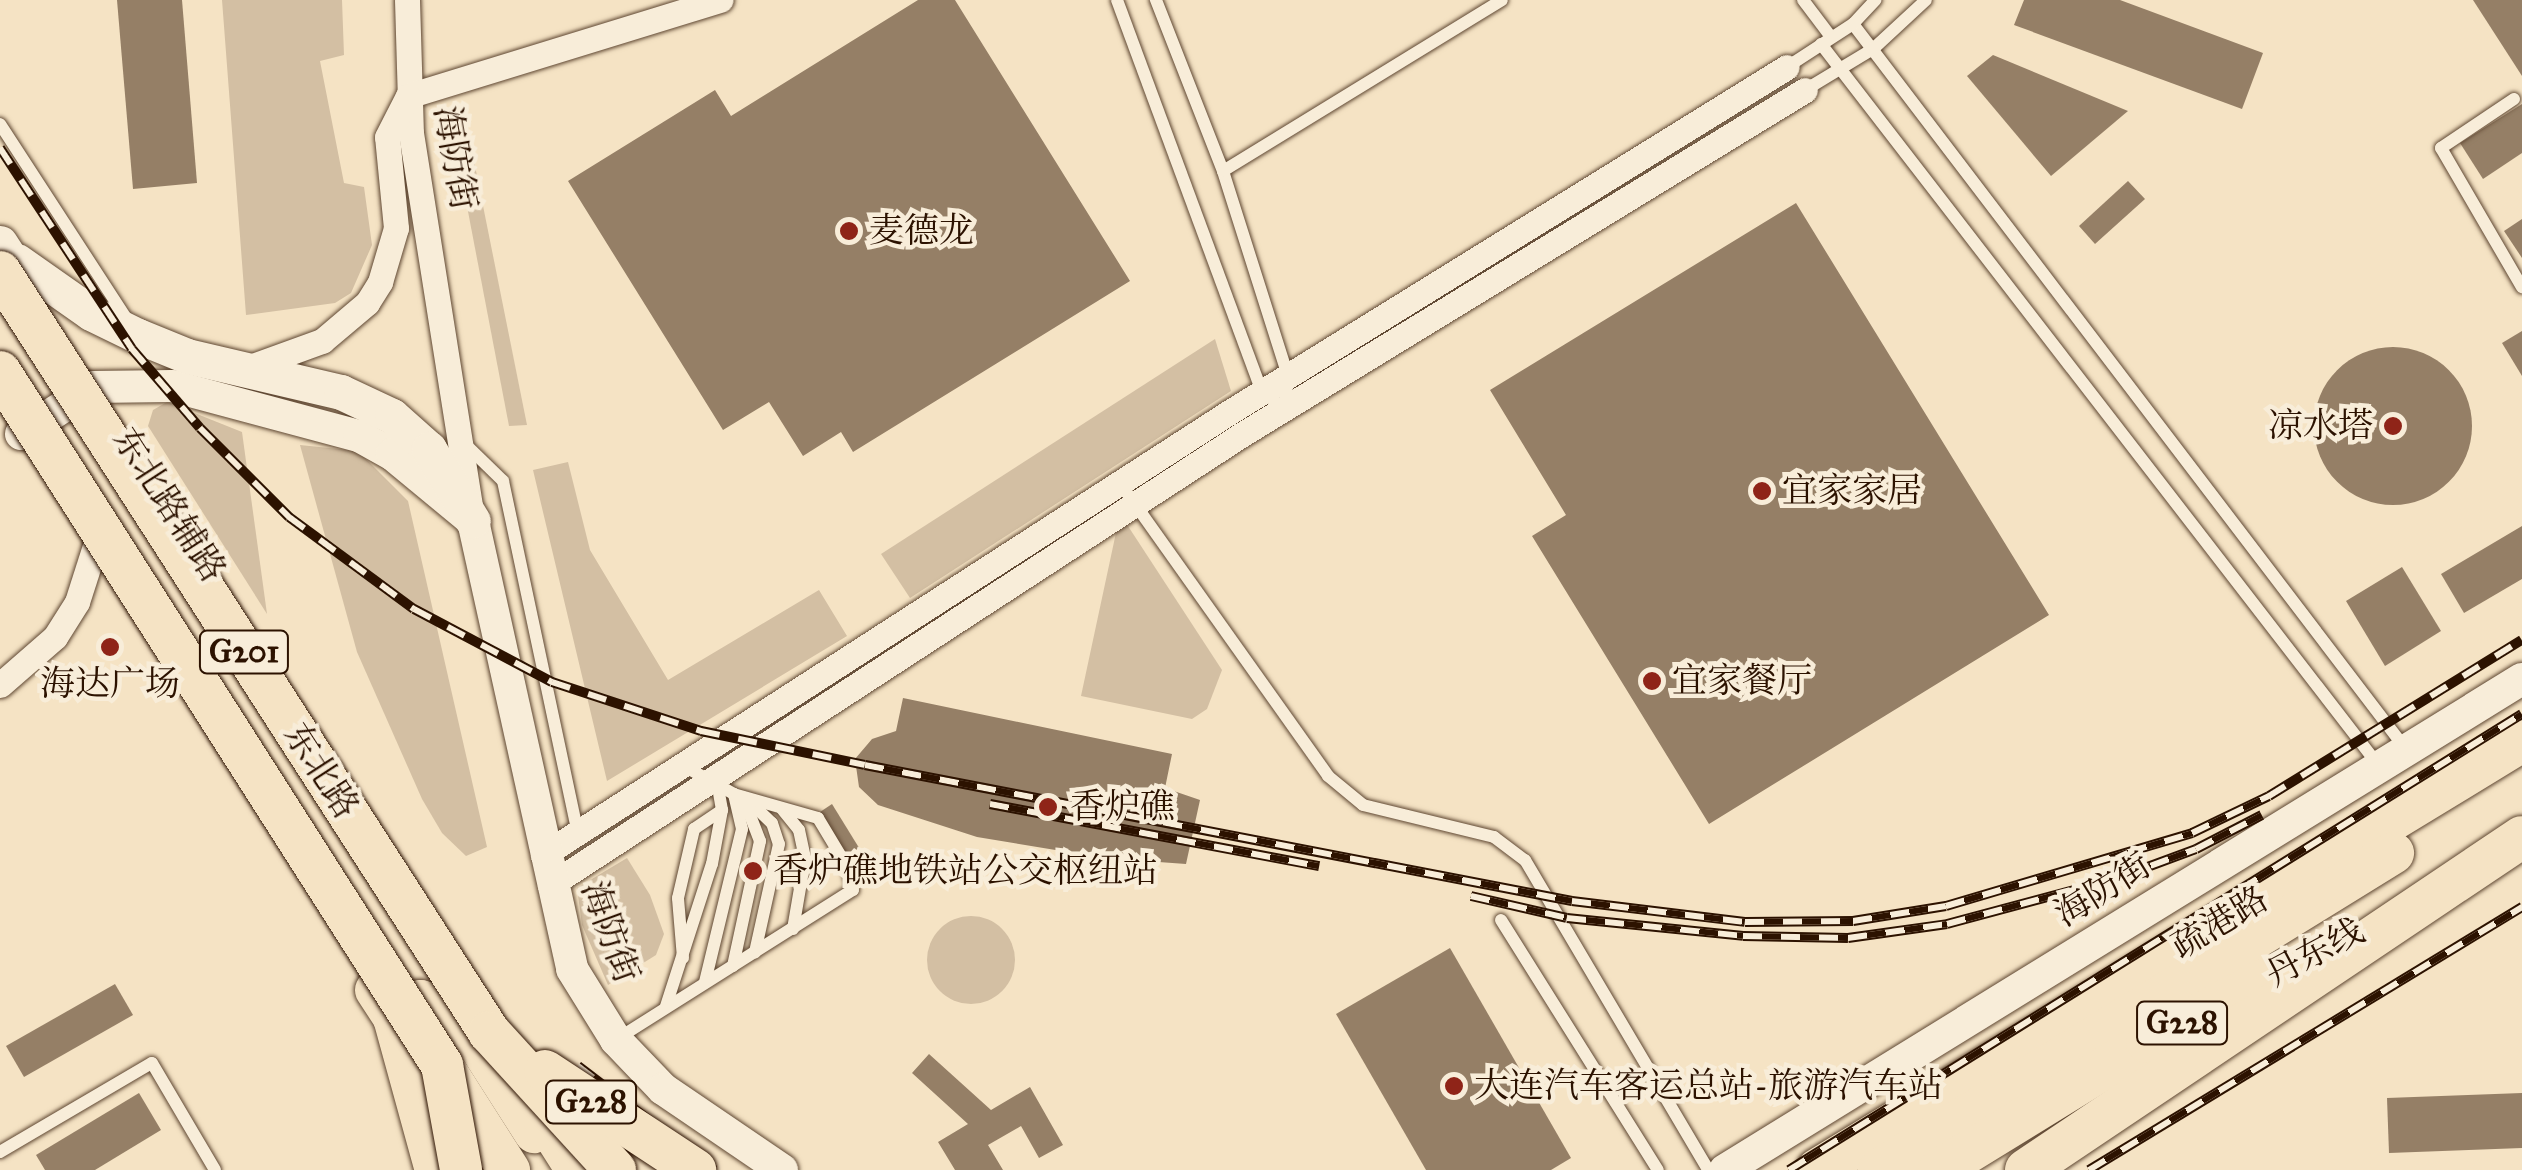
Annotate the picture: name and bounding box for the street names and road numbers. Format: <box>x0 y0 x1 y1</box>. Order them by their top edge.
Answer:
street label: 海防街 <box>425 103 485 213</box>
street label: 东北路辅路 <box>104 420 234 590</box>
road number: G201 <box>196 625 292 679</box>
street label: 东北路 <box>275 716 367 826</box>
street label: 海防街 <box>2047 844 2159 936</box>
street label: 海防街 <box>572 875 648 989</box>
street label: 疏港路 <box>2164 878 2276 968</box>
street label: 丹东线 <box>2259 910 2371 996</box>
road number: G228 <box>2134 996 2230 1050</box>
road number: G228 <box>544 1075 638 1129</box>

